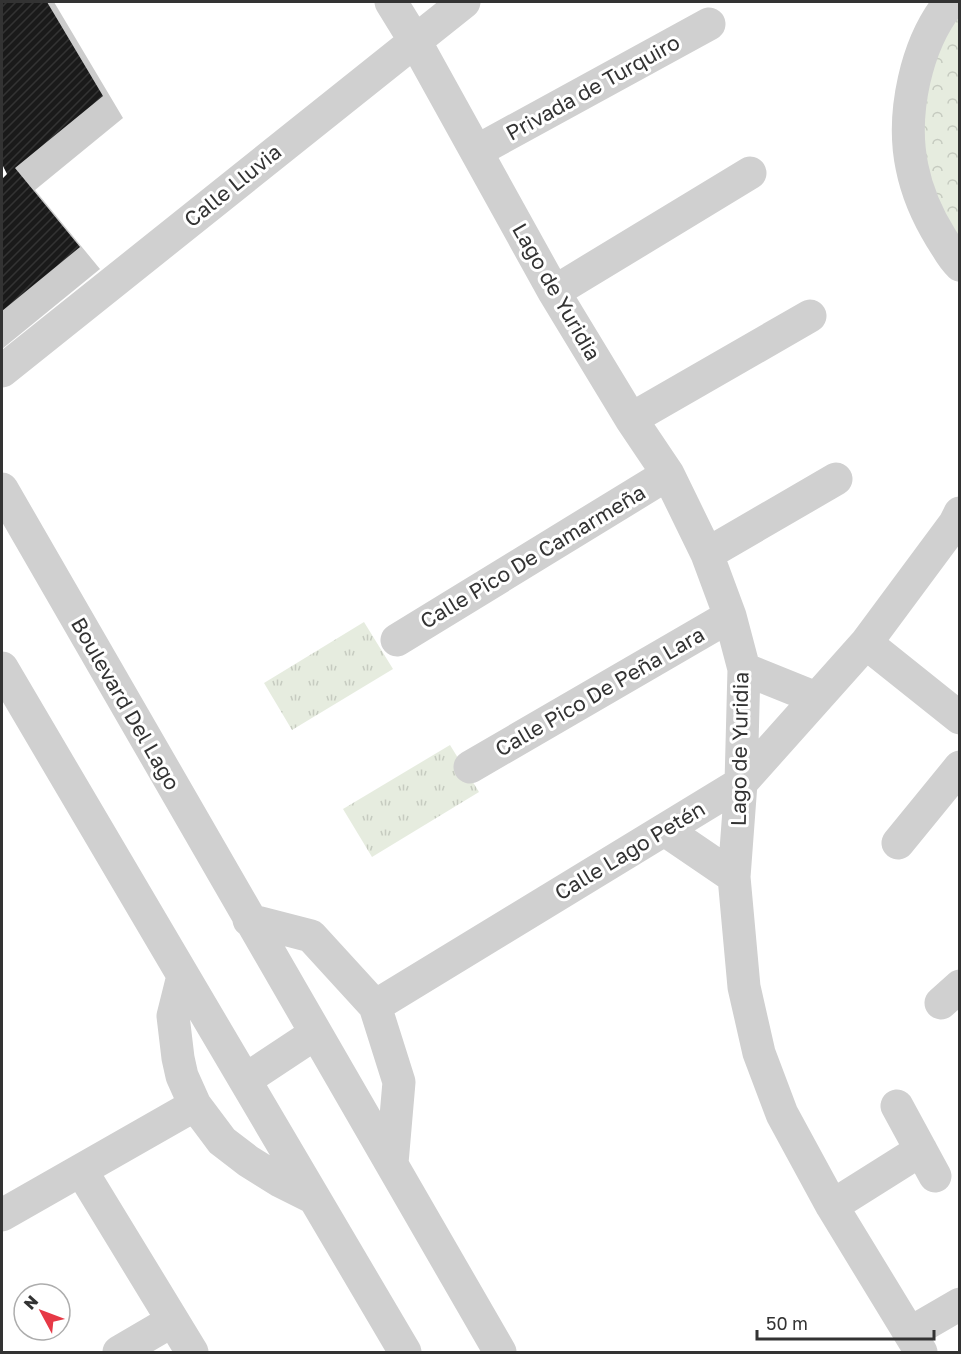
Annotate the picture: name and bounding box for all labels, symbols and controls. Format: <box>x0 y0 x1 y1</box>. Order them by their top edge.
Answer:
street label: Privada de Turquiro <box>501 29 684 146</box>
street label: Calle Lluvia <box>179 138 286 232</box>
street label: Lago de Yuridia <box>507 218 607 365</box>
street label: Calle Pico De Camarmeña <box>415 479 650 634</box>
street label: Boulevard Del Lago <box>66 612 186 795</box>
street label: Calle Pico De Peña Lara <box>490 621 709 762</box>
street label: Lago de Yuridia <box>725 672 753 826</box>
street label: Calle Lago Petén <box>550 795 709 905</box>
north arrow <box>12 1282 72 1342</box>
text: N <box>19 1291 42 1313</box>
scale bar <box>757 1303 934 1341</box>
text: 50 m <box>766 1312 808 1334</box>

